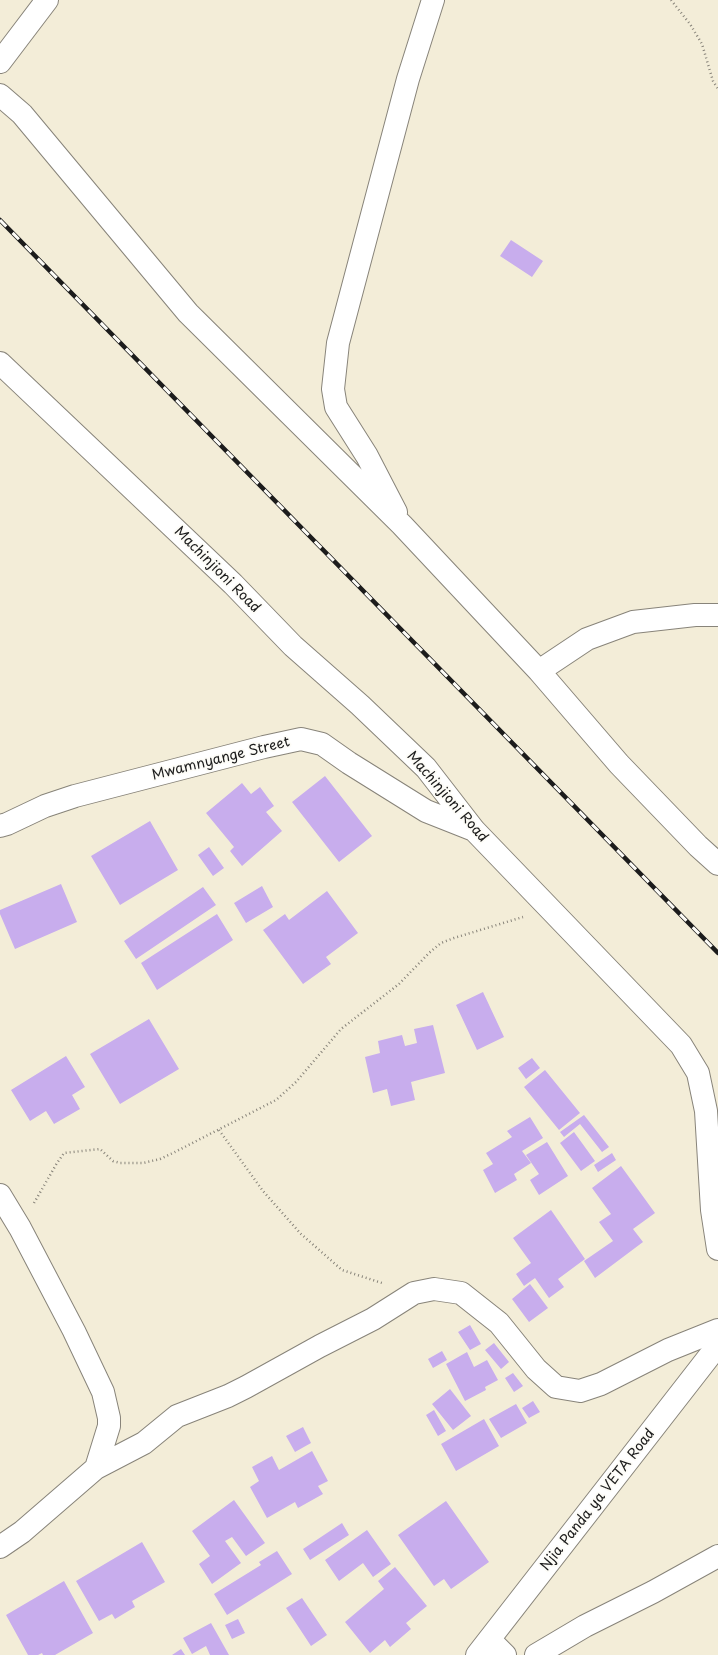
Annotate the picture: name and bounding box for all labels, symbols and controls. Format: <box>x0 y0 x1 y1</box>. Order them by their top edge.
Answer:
street label: Machinjioni Road <box>170 523 264 617</box>
street label: Mwamnyange Street <box>150 734 292 784</box>
street label: Machinjioni Road <box>403 748 491 846</box>
street label: Njia Panda ya VETA Road <box>537 1426 659 1574</box>

